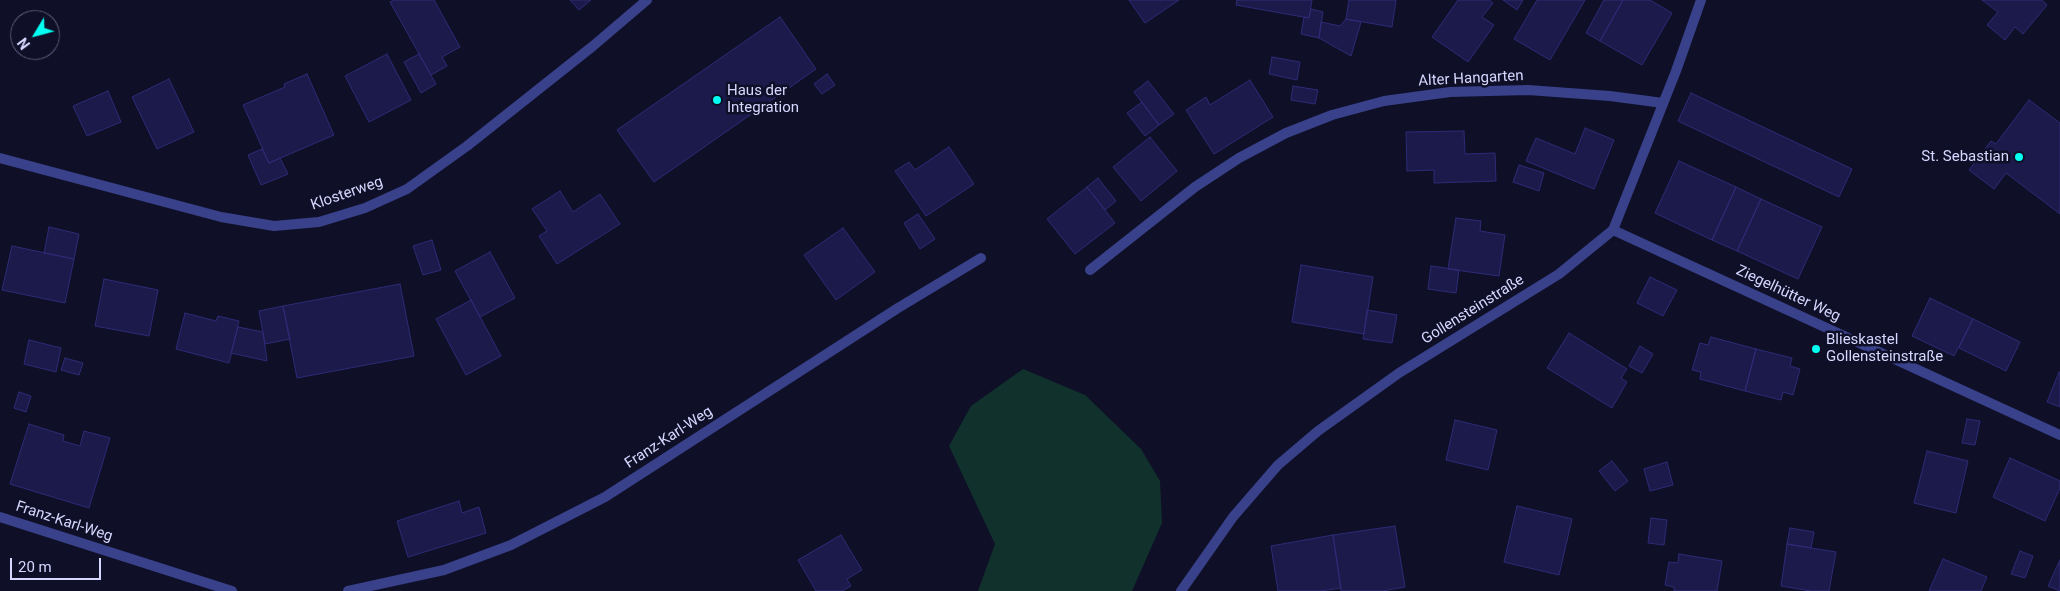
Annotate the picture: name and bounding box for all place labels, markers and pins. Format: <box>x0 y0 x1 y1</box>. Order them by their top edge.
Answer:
place label: Haus der Integration <box>727 82 799 117</box>
marker: Haus der Integration <box>711 94 723 106</box>
place label: St. Sebastian <box>1921 148 2009 166</box>
marker: St. Sebastian <box>2013 151 2025 163</box>
place label: Blieskastel Gollensteinstraße <box>1826 331 1943 366</box>
marker: Blieskastel Gollensteinstraße <box>1810 343 1822 355</box>

